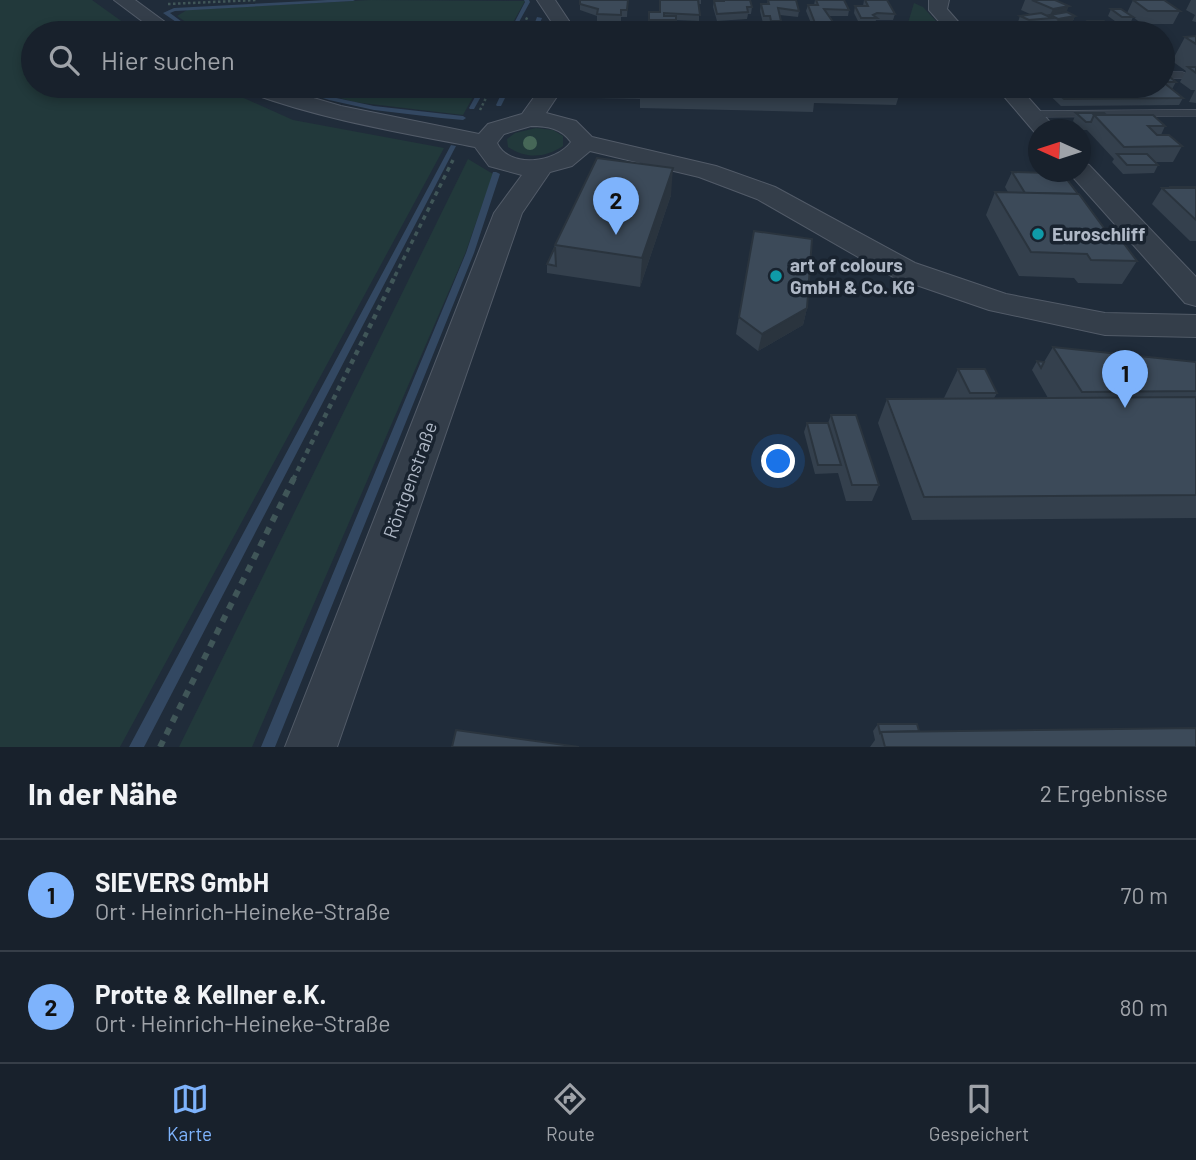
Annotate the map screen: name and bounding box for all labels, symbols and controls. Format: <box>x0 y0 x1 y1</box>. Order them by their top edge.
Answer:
search box <box>21 21 1175 98</box>
icon: search <box>45 41 83 79</box>
text: Hier suchen <box>101 44 235 75</box>
north arrow <box>1028 119 1091 182</box>
pin: 2 <box>593 177 639 235</box>
place label: Euroschliff <box>1052 222 1145 245</box>
marker: Euroschliff <box>1030 226 1046 242</box>
place label: art of colours GmbH & Co. KG <box>790 253 915 298</box>
marker: art of colours GmbH & Co. KG <box>768 268 784 284</box>
pin: 1 <box>1102 350 1148 408</box>
street label: Röntgenstraße <box>378 418 441 541</box>
your location <box>761 444 795 478</box>
text: In der Nähe <box>28 775 178 811</box>
text: 2 Ergebnisse <box>1040 779 1168 807</box>
text: SIEVERS GmbH <box>95 866 269 897</box>
text: 1 <box>47 881 55 909</box>
text: 70 m <box>1121 881 1168 909</box>
text: Ort · Heinrich-Heineke-Straße <box>95 897 390 925</box>
text: Protte & Kellner e.K. <box>95 978 326 1009</box>
text: 2 <box>45 993 57 1021</box>
text: 80 m <box>1119 993 1168 1021</box>
text: Ort · Heinrich-Heineke-Straße <box>95 1009 390 1037</box>
tab: Karte <box>167 1080 212 1145</box>
tab: Route <box>546 1080 595 1145</box>
tab: Gespeichert <box>929 1080 1029 1145</box>

